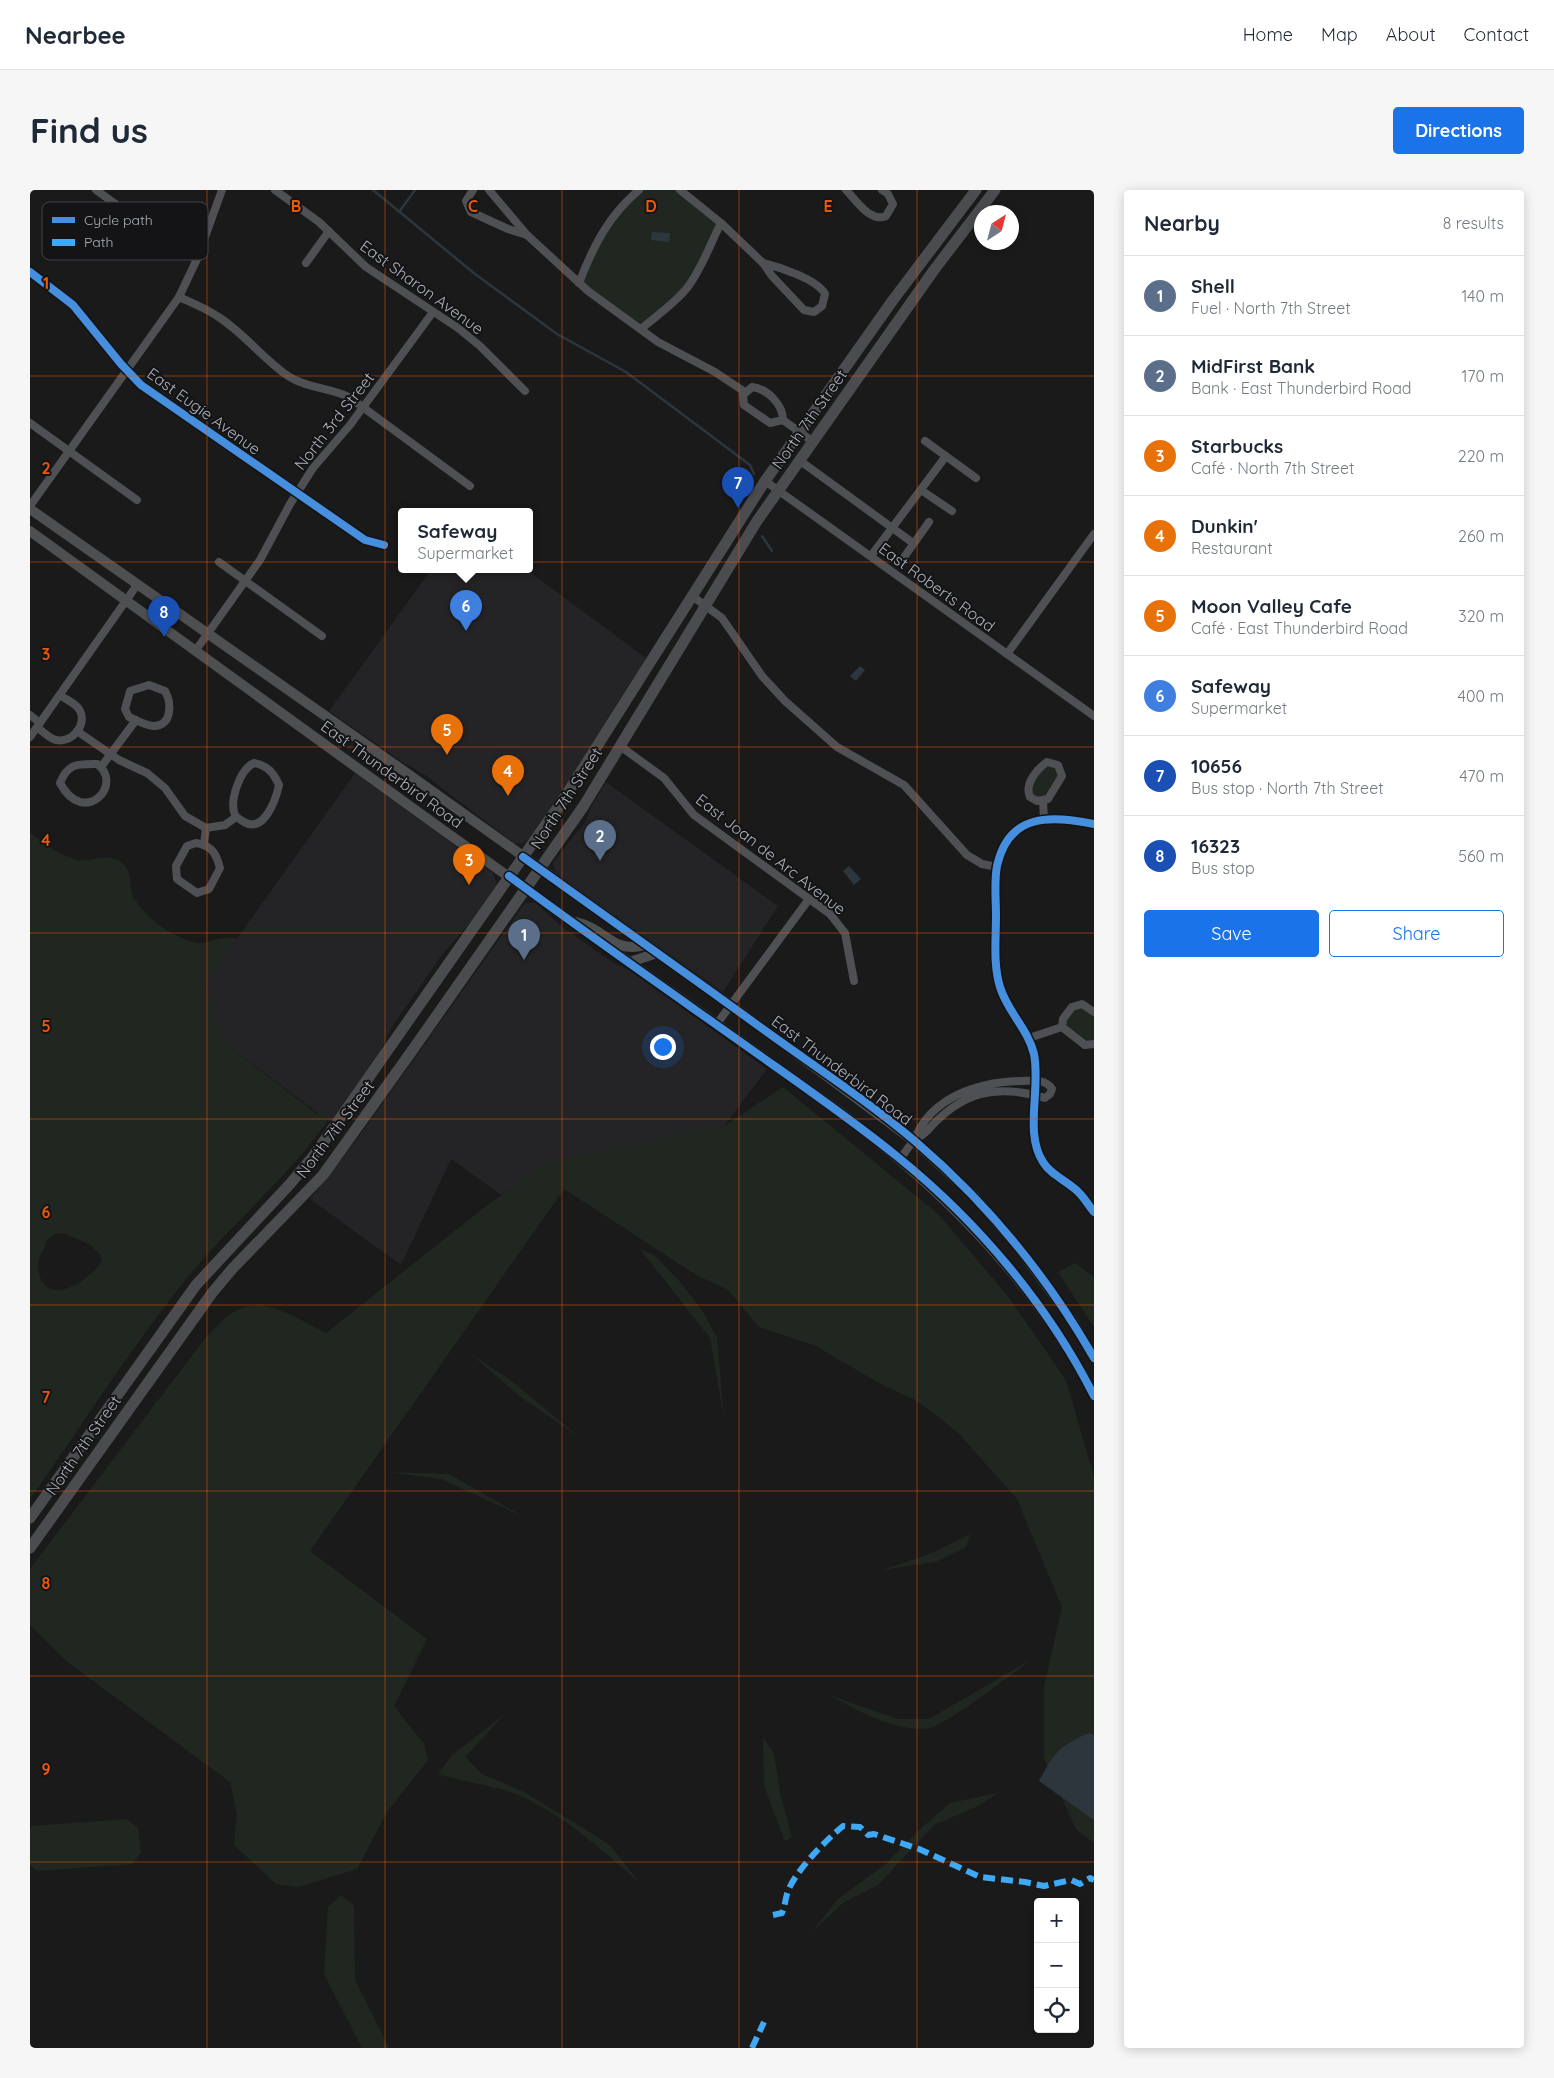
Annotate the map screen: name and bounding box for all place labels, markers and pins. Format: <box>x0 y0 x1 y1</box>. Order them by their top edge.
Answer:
pin: 7 <box>722 467 754 508</box>
pin: 6 <box>450 590 482 631</box>
pin: 8 <box>148 596 180 637</box>
pin: 5 <box>431 714 463 755</box>
pin: 4 <box>492 755 524 796</box>
pin: 2 <box>584 820 616 861</box>
pin: 3 <box>453 844 485 885</box>
pin: 1 <box>508 919 540 960</box>

